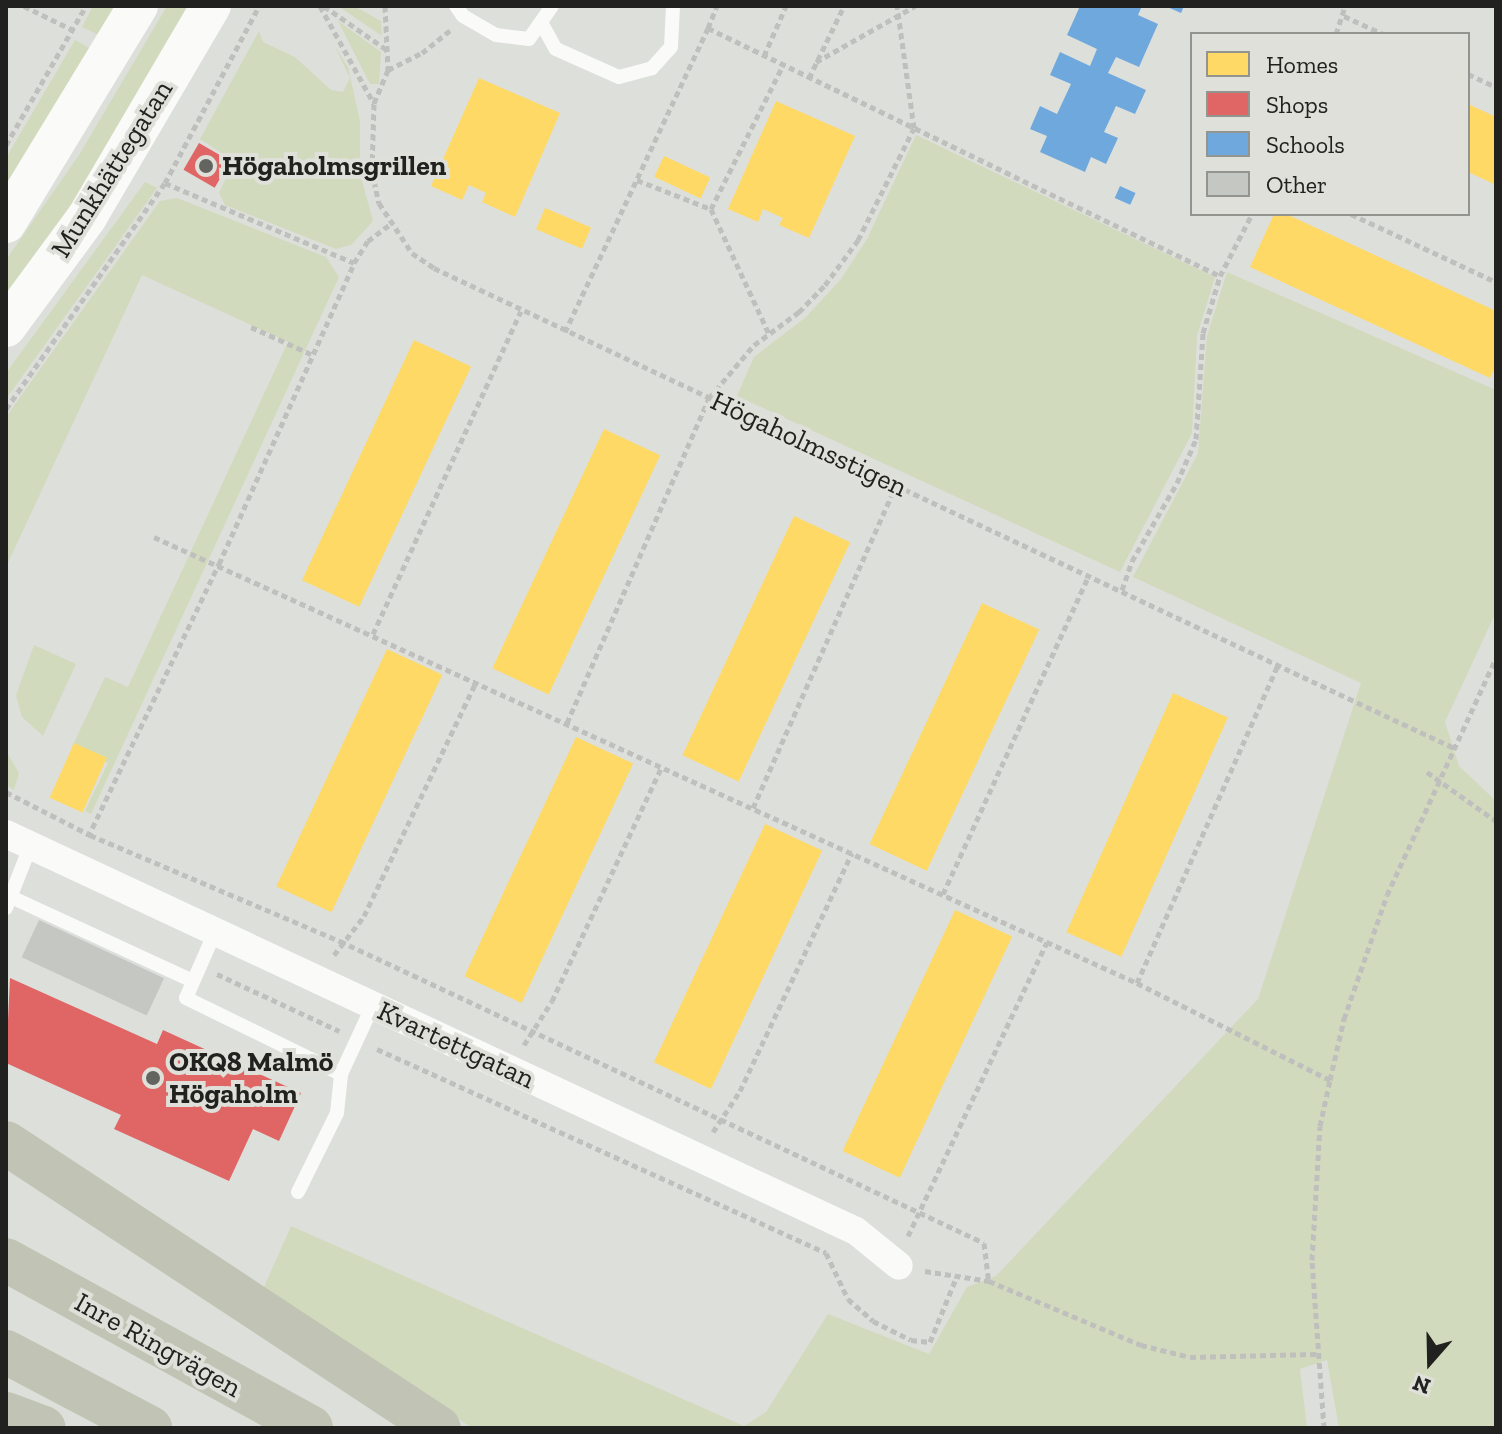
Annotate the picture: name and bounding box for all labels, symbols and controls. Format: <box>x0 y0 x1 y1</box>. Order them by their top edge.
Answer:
legend <box>1190 32 1470 216</box>
text: Homes <box>1266 50 1338 79</box>
street label: Munkhättegatan <box>44 74 180 264</box>
text: Shops <box>1266 90 1328 119</box>
text: Schools <box>1266 130 1345 159</box>
place label: Högaholmsgrillen <box>222 149 446 183</box>
marker: Högaholmsgrillen <box>197 157 215 175</box>
text: Other <box>1266 170 1327 199</box>
street label: Högaholmsstigen <box>706 384 912 504</box>
street label: Kvartettgatan <box>372 994 540 1096</box>
place label: OKQ8 Malmö Högaholm <box>169 1045 333 1111</box>
marker: OKQ8 Malmö Högaholm <box>144 1069 162 1087</box>
street label: Inre Ringvägen <box>69 1285 247 1405</box>
north arrow <box>1390 1322 1470 1402</box>
text: N <box>1409 1369 1434 1401</box>

